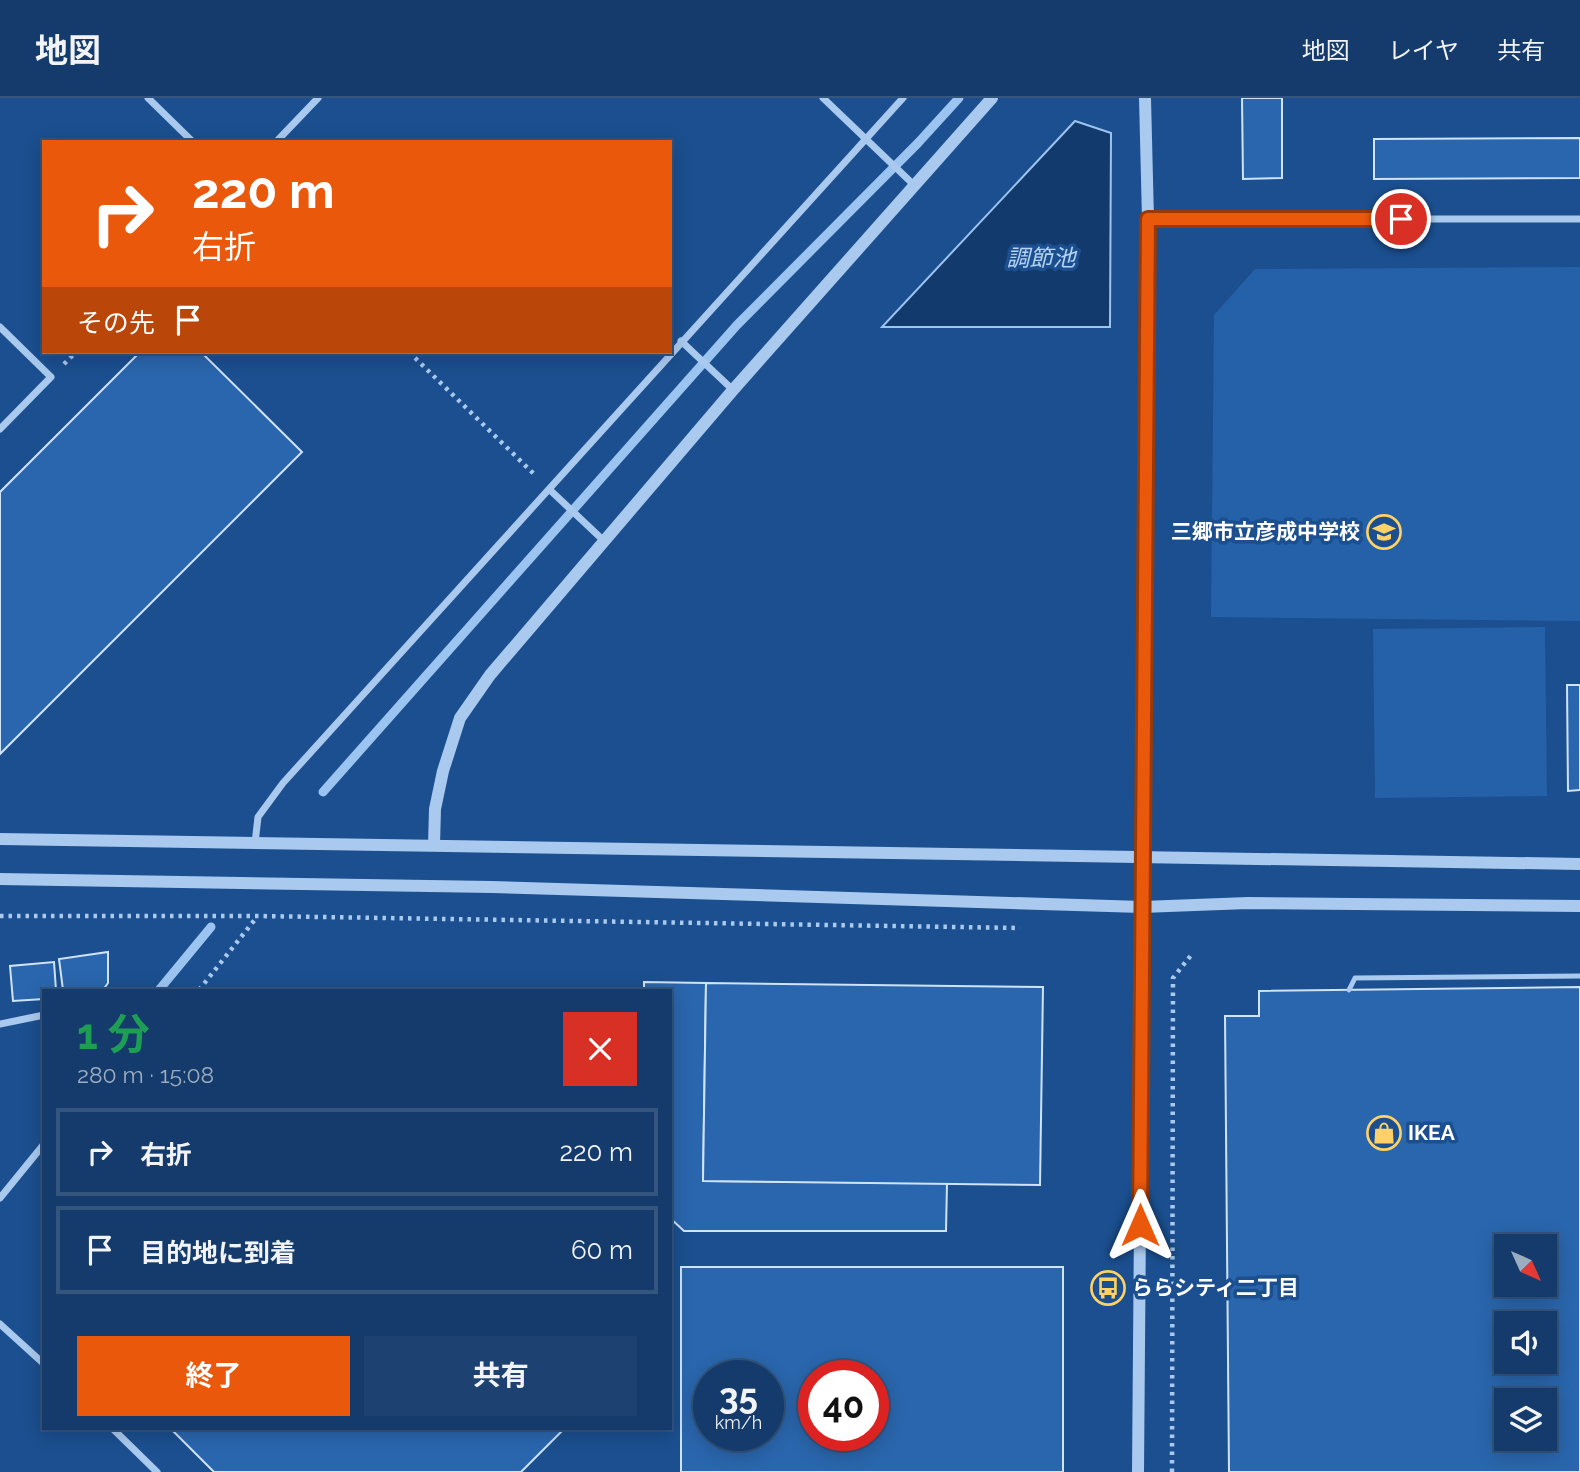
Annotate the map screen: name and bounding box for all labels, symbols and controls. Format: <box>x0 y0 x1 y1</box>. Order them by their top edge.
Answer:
text: 地図 <box>35 31 101 70</box>
text: 地図 <box>1302 36 1350 65</box>
text: レイヤ <box>1388 36 1459 65</box>
text: 共有 <box>1497 36 1545 65</box>
text: 220 m <box>192 162 335 219</box>
icon: right <box>77 168 168 259</box>
pin <box>1371 189 1431 249</box>
icon: arrive <box>1382 200 1420 238</box>
text: 右折 <box>192 228 256 265</box>
water label: 調節池 <box>1007 244 1078 271</box>
icon: arrive <box>169 301 207 339</box>
text: その先 <box>77 308 155 338</box>
school or university icon: 三郷市立彦成中学校 <box>1365 513 1403 551</box>
place label: 三郷市立彦成中学校 <box>1171 519 1360 544</box>
text: 1 分 <box>77 1010 150 1059</box>
button: close <box>563 1012 637 1086</box>
text: 280 m · 15:08 <box>77 1061 214 1088</box>
shop icon: IKEA <box>1365 1114 1403 1152</box>
place label: IKEA <box>1408 1120 1456 1145</box>
icon: right <box>81 1133 119 1171</box>
text: 220 m <box>559 1137 633 1167</box>
text: 右折 <box>140 1140 192 1170</box>
position arrow <box>1103 1188 1177 1262</box>
icon: arrive <box>81 1231 119 1269</box>
north arrow <box>1494 1234 1558 1297</box>
map controls <box>1494 1234 1557 1451</box>
text: 60 m <box>571 1235 633 1265</box>
text: 目的地に到着 <box>140 1238 296 1268</box>
bus stop icon: ららシティ二丁目 <box>1089 1269 1127 1307</box>
place label: ららシティ二丁目 <box>1132 1275 1299 1300</box>
button: sound <box>1494 1311 1557 1374</box>
button: 終了 <box>77 1336 350 1416</box>
button: 共有 <box>364 1336 637 1416</box>
speed limit sign: 40 <box>798 1360 889 1451</box>
text: 35 <box>719 1376 758 1417</box>
button: layers <box>1494 1388 1557 1451</box>
text: km/h <box>715 1412 762 1433</box>

